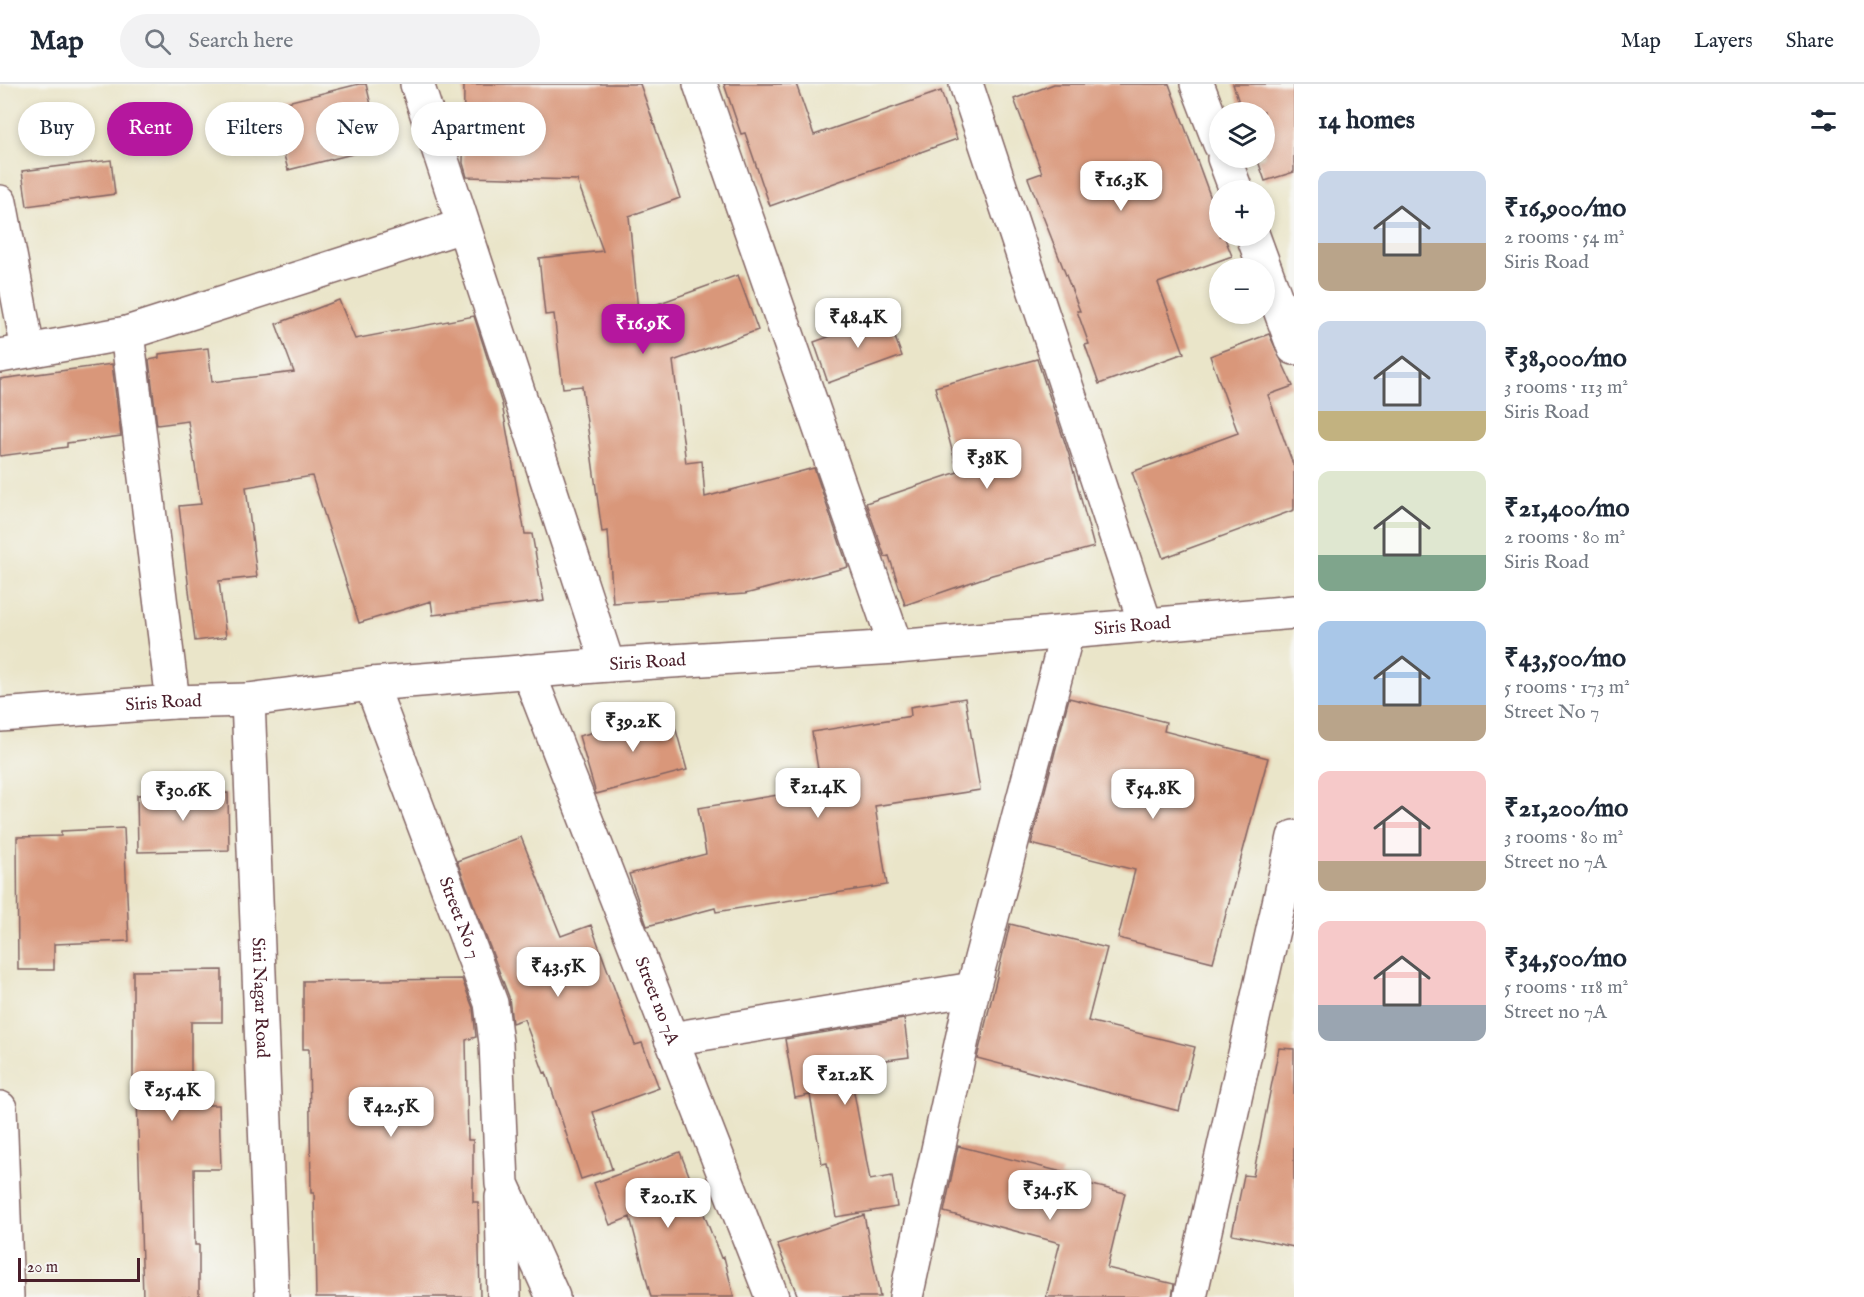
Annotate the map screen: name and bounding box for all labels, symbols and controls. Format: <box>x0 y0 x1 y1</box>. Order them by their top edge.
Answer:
search box <box>120 14 540 68</box>
text: Map <box>30 24 84 59</box>
icon: search <box>141 25 174 58</box>
text: Search here <box>189 27 293 55</box>
text: Map <box>1621 28 1661 55</box>
text: Layers <box>1694 28 1753 55</box>
text: Share <box>1786 28 1834 55</box>
chip: Buy <box>18 102 95 156</box>
chip: Rent <box>107 102 193 156</box>
chip: Filters <box>205 102 304 156</box>
chip: New <box>316 102 399 156</box>
chip: Apartment <box>411 102 546 156</box>
map controls <box>1209 102 1275 324</box>
button: layers <box>1209 102 1275 168</box>
text: 14 homes <box>1318 104 1415 137</box>
icon: filters <box>1807 104 1840 137</box>
pin: ₹16.3K <box>1072 161 1170 212</box>
text: ₹16.3K <box>1094 168 1148 193</box>
button: + <box>1209 180 1275 246</box>
text: ₹16,900/mo <box>1504 192 1626 225</box>
icon: home <box>1366 195 1438 267</box>
text: 2 rooms · 54 m² <box>1504 225 1625 250</box>
text: Siris Road <box>1504 250 1589 275</box>
button: − <box>1209 258 1275 324</box>
pin: ₹48.4K <box>809 298 907 349</box>
pin: ₹16.9K <box>594 304 692 355</box>
text: ₹48.4K <box>829 305 887 330</box>
text: ₹16.9K <box>616 311 670 336</box>
text: ₹38,000/mo <box>1504 342 1627 375</box>
icon: home <box>1366 345 1438 417</box>
text: 3 rooms · 113 m² <box>1504 375 1628 400</box>
text: Siris Road <box>1504 400 1589 425</box>
pin: ₹38K <box>951 439 1023 490</box>
text: ₹38K <box>966 446 1008 471</box>
text: ₹21,400/mo <box>1504 492 1629 525</box>
icon: home <box>1366 495 1438 567</box>
text: 2 rooms · 80 m² <box>1504 525 1625 550</box>
text: Siris Road <box>1504 550 1589 575</box>
street label: Siris Road <box>1093 611 1172 641</box>
text: ₹43,500/mo <box>1504 642 1626 675</box>
icon: home <box>1366 645 1438 717</box>
street label: Siris Road <box>609 649 687 676</box>
text: 5 rooms · 173 m² <box>1504 675 1630 700</box>
street label: Siris Road <box>125 690 202 717</box>
text: Street No 7 <box>1504 700 1599 725</box>
pin: ₹39.2K <box>584 702 682 753</box>
text: ₹39.2K <box>605 709 661 734</box>
pin: ₹21.4K <box>769 768 867 819</box>
pin: ₹54.8K <box>1104 769 1202 820</box>
pin: ₹30.6K <box>134 771 232 822</box>
text: ₹21.4K <box>790 775 846 800</box>
text: ₹54.8K <box>1125 776 1181 801</box>
text: ₹30.6K <box>155 778 211 803</box>
text: ₹21,200/mo <box>1504 792 1628 825</box>
icon: home <box>1366 795 1438 867</box>
text: 3 rooms · 80 m² <box>1504 825 1623 850</box>
text: Street no 7A <box>1504 850 1607 875</box>
street label: Street No 7 <box>433 874 485 962</box>
street label: Siri Nagar Road <box>246 937 274 1059</box>
text: ₹34,500/mo <box>1504 942 1627 975</box>
icon: home <box>1366 945 1438 1017</box>
pin: ₹43.5K <box>509 947 607 998</box>
text: ₹43.5K <box>531 954 585 979</box>
street label: Street no 7A <box>629 954 684 1049</box>
text: 5 rooms · 118 m² <box>1504 975 1628 1000</box>
text: Street no 7A <box>1504 1000 1607 1025</box>
pin: ₹21.2K <box>796 1055 894 1106</box>
text: ₹21.2K <box>817 1062 873 1087</box>
pin: ₹25.4K <box>123 1071 221 1122</box>
text: ₹25.4K <box>144 1078 200 1103</box>
pin: ₹42.5K <box>342 1087 440 1138</box>
text: ₹42.5K <box>363 1094 419 1119</box>
pin: ₹34.5K <box>1001 1170 1099 1221</box>
text: ₹34.5K <box>1022 1177 1078 1202</box>
pin: ₹20.1K <box>619 1178 717 1229</box>
text: ₹20.1K <box>640 1185 696 1210</box>
scale bar <box>18 1255 140 1282</box>
text: 20 m <box>27 1258 58 1278</box>

